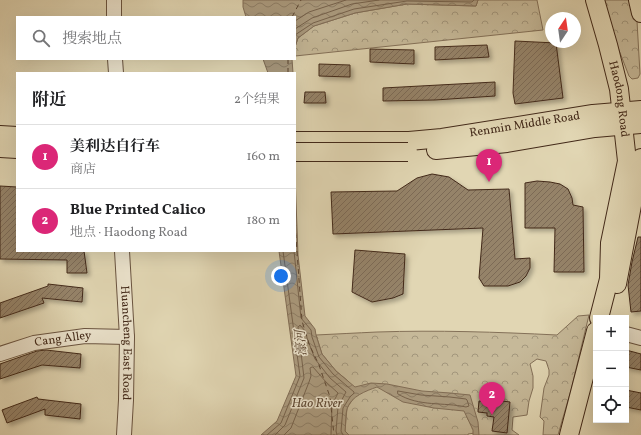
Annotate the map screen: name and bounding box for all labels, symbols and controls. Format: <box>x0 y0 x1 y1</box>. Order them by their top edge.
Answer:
north arrow <box>545 12 581 48</box>
search box <box>16 16 296 60</box>
icon: search <box>30 27 52 49</box>
text: 搜索地点 <box>62 29 122 50</box>
street label: Haodong Road <box>604 59 632 138</box>
text: 附近 <box>32 89 66 112</box>
text: 2个结果 <box>234 91 280 109</box>
street label: Renmin Middle Road <box>468 108 582 142</box>
text: 美利达自行车 <box>70 137 160 158</box>
text: 1 <box>42 148 48 166</box>
text: 160 m <box>246 148 280 166</box>
pin: 1 <box>476 149 502 182</box>
text: 商店 <box>70 161 96 179</box>
text: Blue Printed Calico <box>70 200 206 221</box>
text: 2 <box>42 212 48 230</box>
text: 180 m <box>246 212 280 230</box>
text: 地点 · Haodong Road <box>70 224 188 242</box>
your location <box>271 266 291 286</box>
street label: Huancheng East Road <box>116 285 135 401</box>
map controls <box>593 315 629 423</box>
button: + <box>593 315 629 351</box>
water label: 濠河 <box>292 327 312 357</box>
street label: Cang Alley <box>34 328 92 351</box>
button: − <box>593 351 629 387</box>
pin: 2 <box>479 382 505 415</box>
button: locate <box>593 387 629 423</box>
water label: Hao River <box>292 395 343 413</box>

